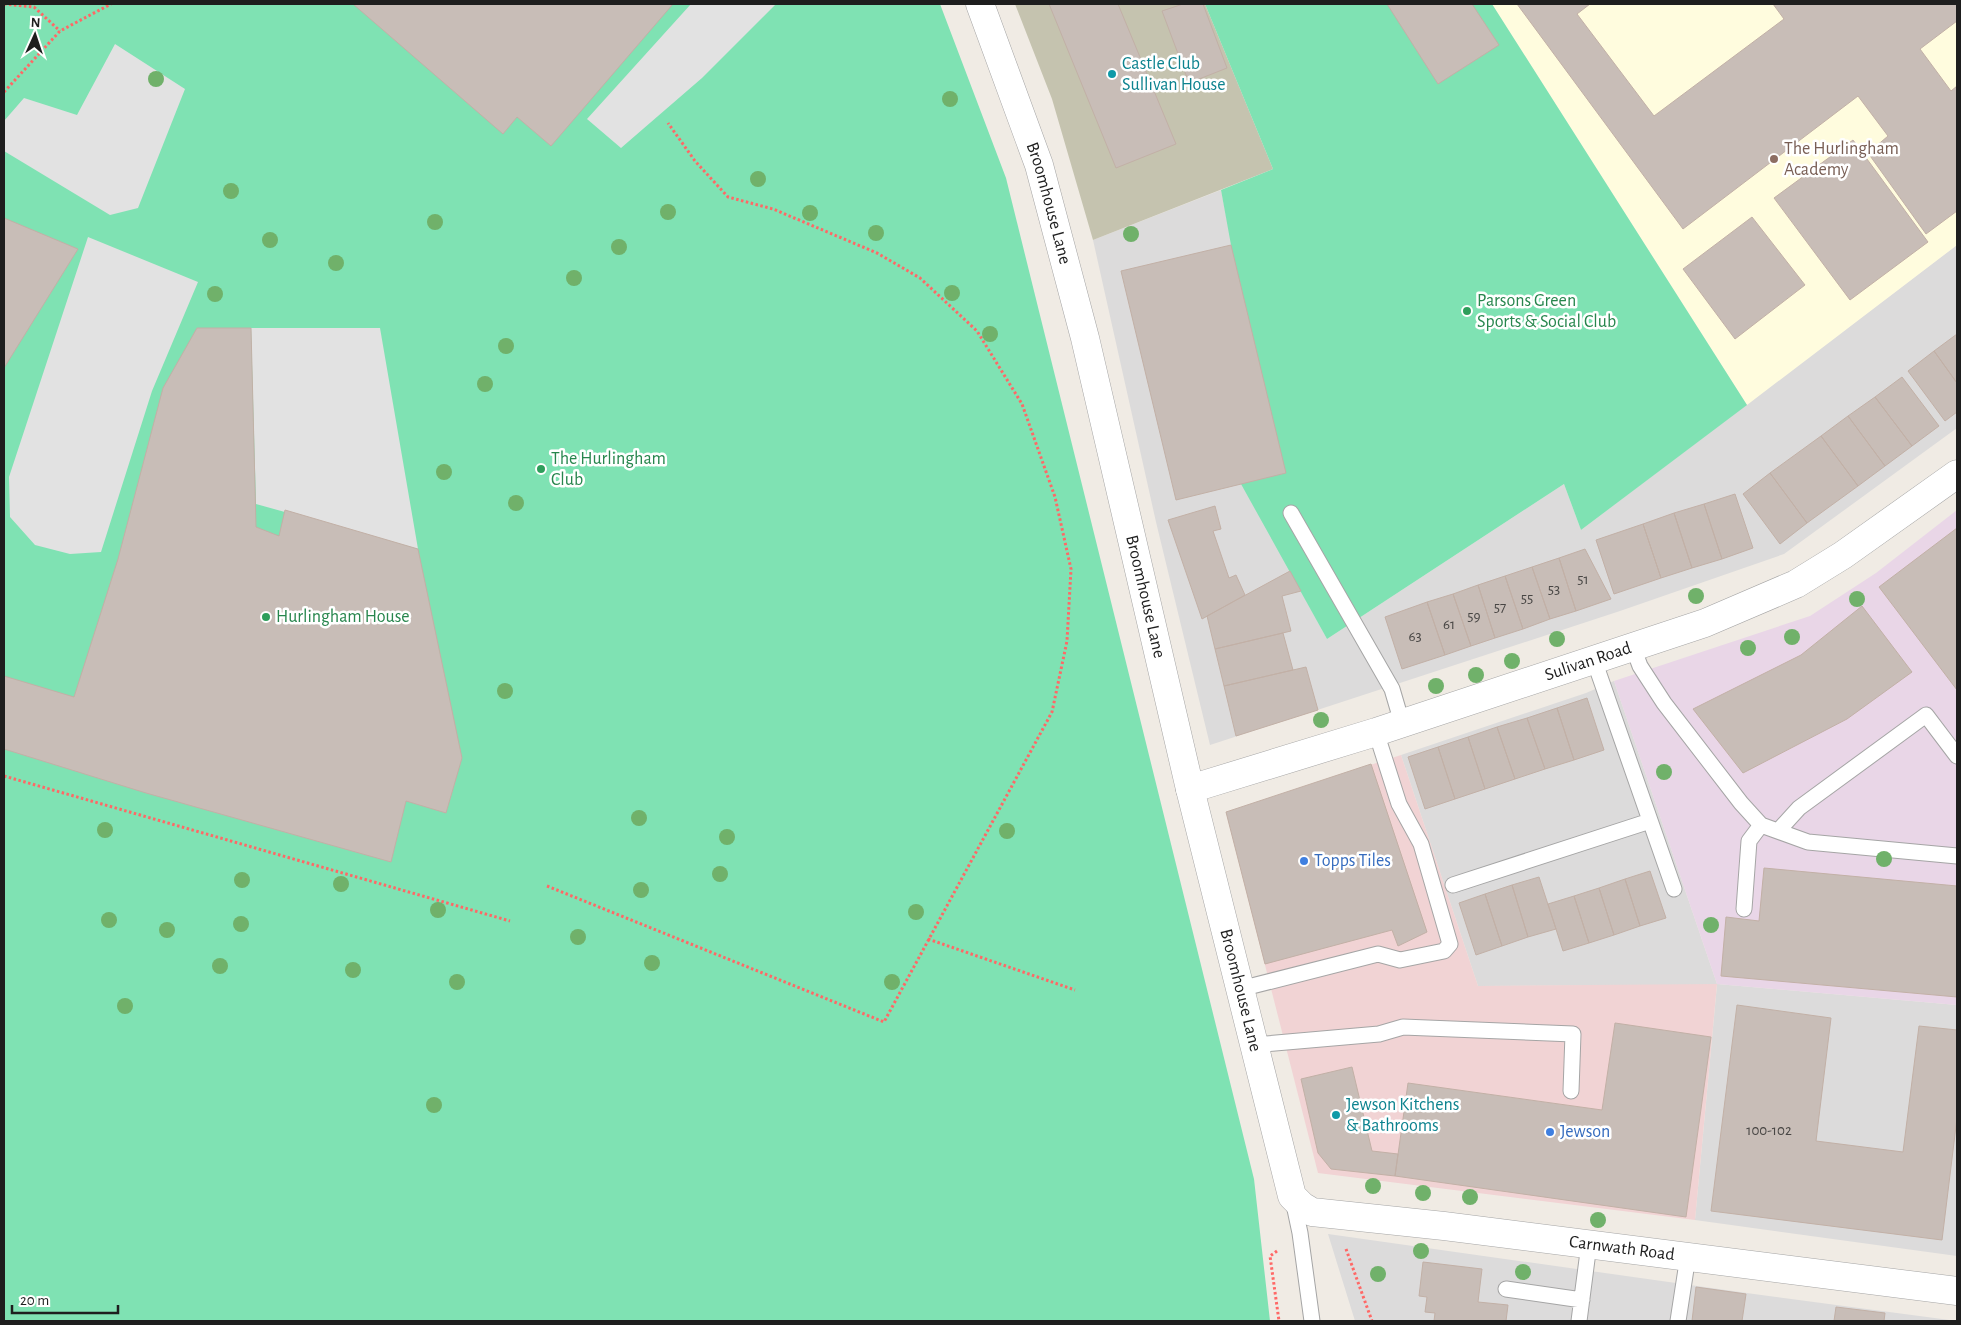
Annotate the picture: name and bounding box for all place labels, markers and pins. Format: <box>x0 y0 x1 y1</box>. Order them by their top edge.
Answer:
place label: Castle Club Sullivan House <box>1122 55 1226 94</box>
marker: Castle Club Sullivan House <box>1106 68 1118 80</box>
place label: The Hurlingham Academy <box>1784 140 1899 179</box>
marker: The Hurlingham Academy <box>1768 153 1780 165</box>
place label: Parsons Green Sports & Social Club <box>1477 292 1616 331</box>
marker: Parsons Green Sports & Social Club <box>1461 305 1473 317</box>
place label: The Hurlingham Club <box>551 450 666 489</box>
marker: The Hurlingham Club <box>535 463 547 475</box>
place label: Hurlingham House <box>276 608 410 626</box>
marker: Hurlingham House <box>260 611 272 623</box>
place label: Topps Tiles <box>1314 852 1391 870</box>
marker: Topps Tiles <box>1298 855 1310 867</box>
place label: Jewson Kitchens & Bathrooms <box>1346 1096 1459 1135</box>
marker: Jewson Kitchens & Bathrooms <box>1330 1109 1342 1121</box>
place label: Jewson <box>1560 1123 1610 1141</box>
marker: Jewson <box>1544 1126 1556 1138</box>

